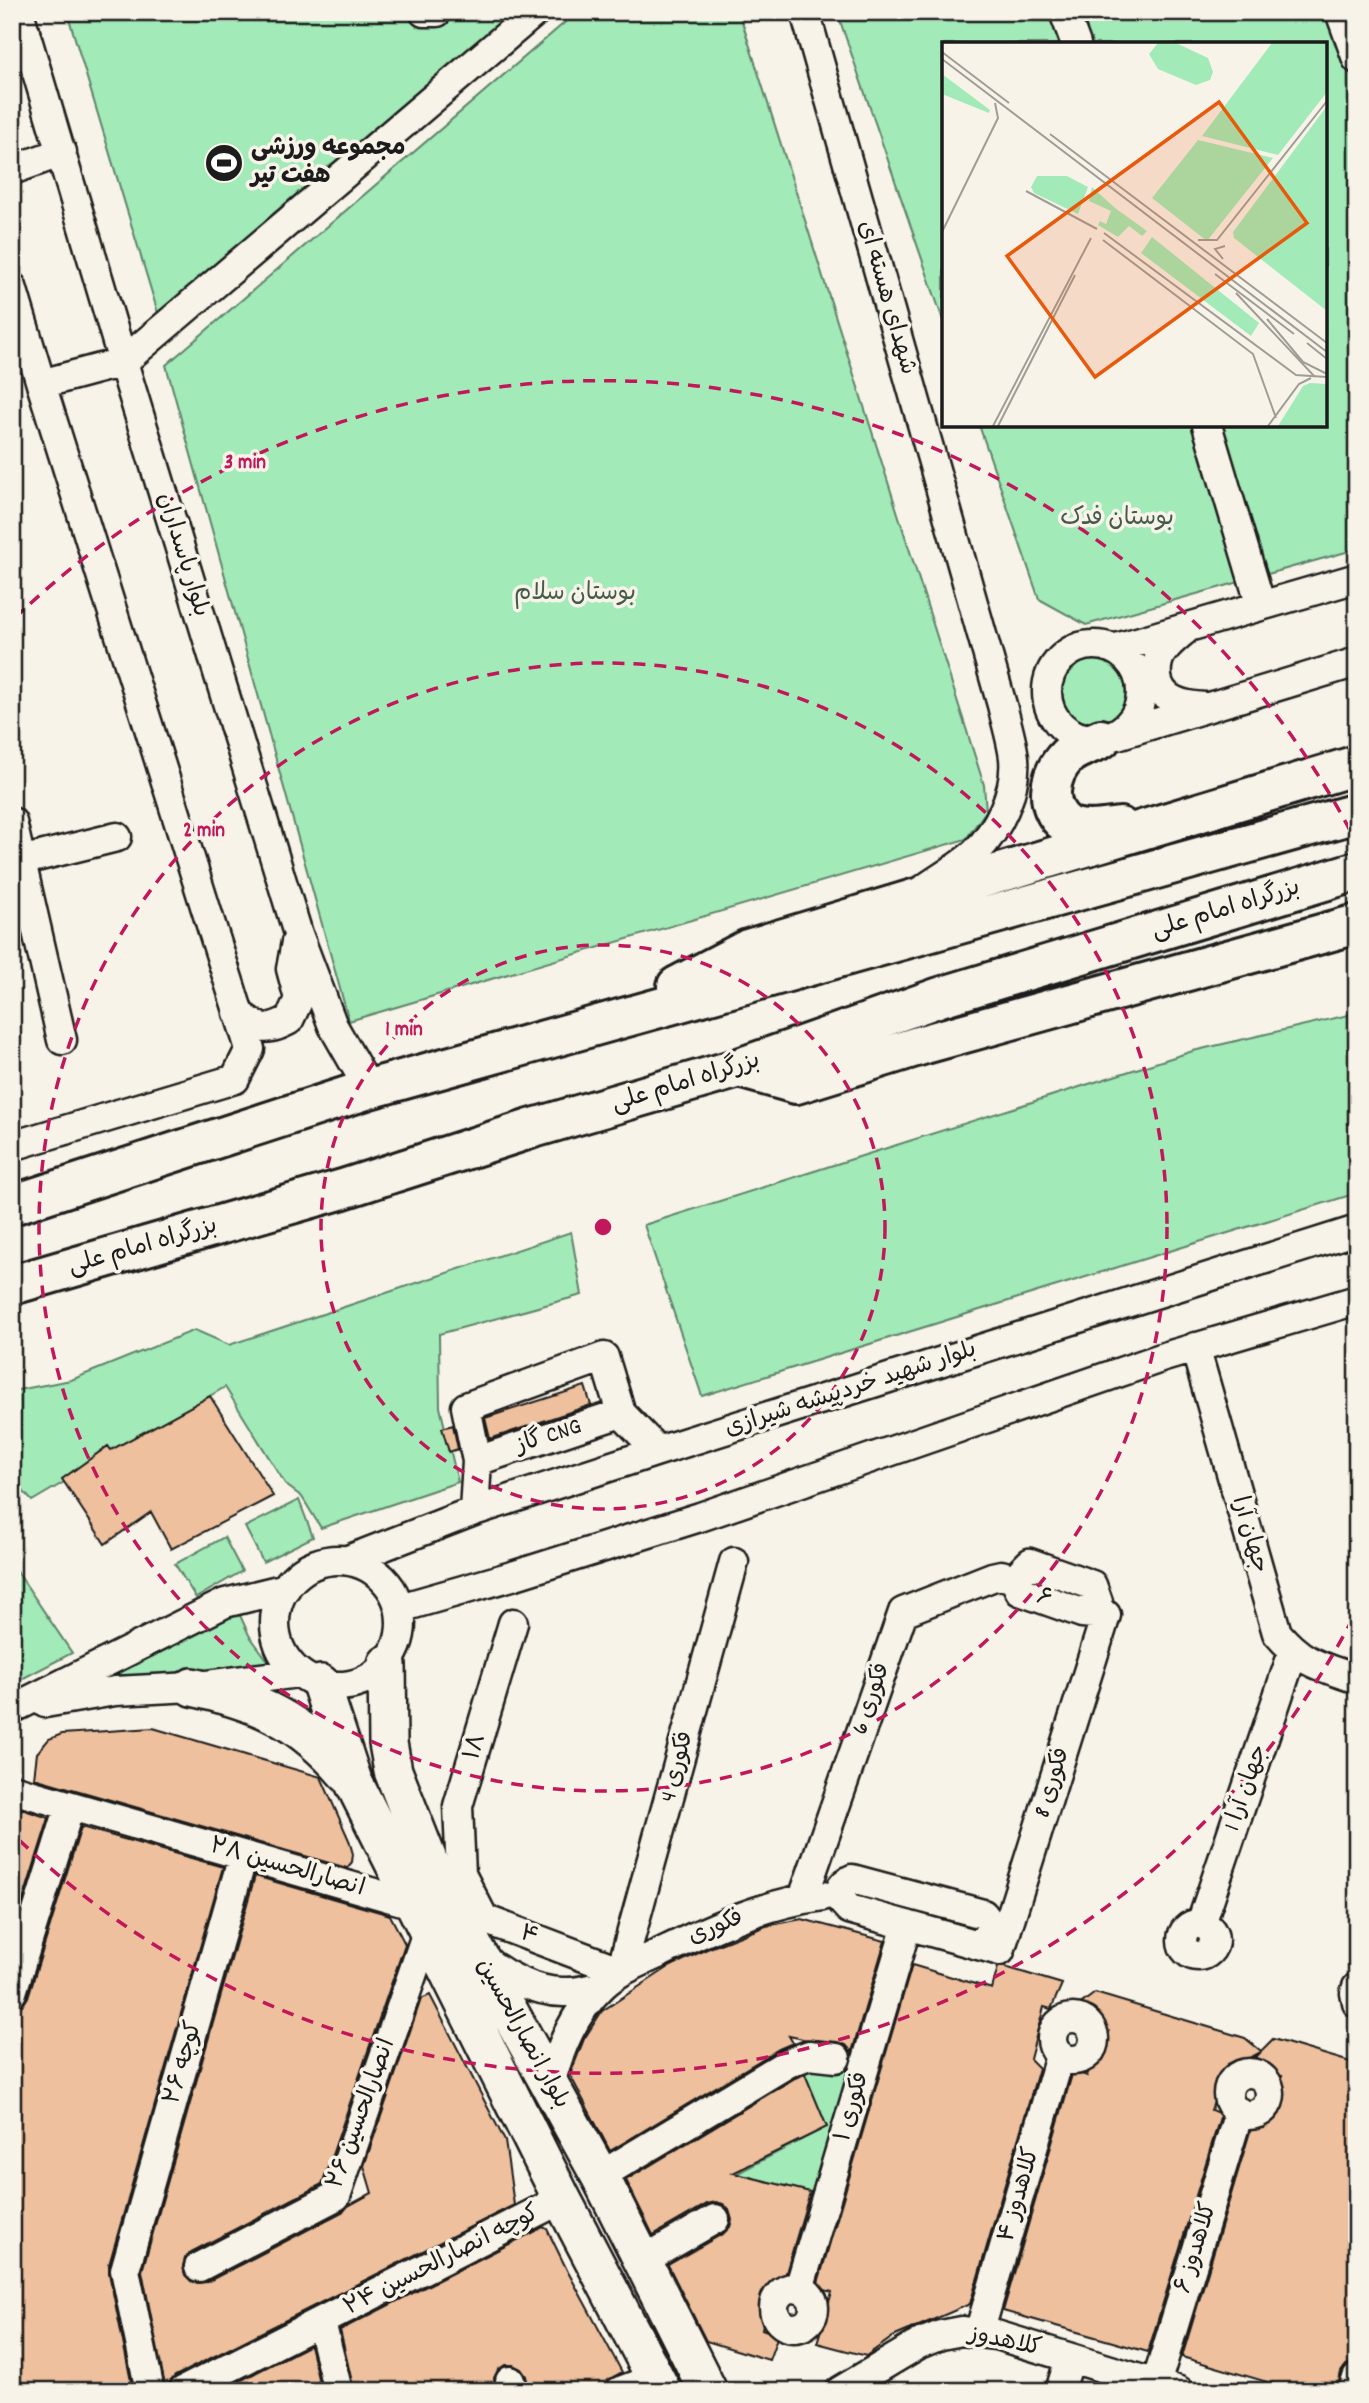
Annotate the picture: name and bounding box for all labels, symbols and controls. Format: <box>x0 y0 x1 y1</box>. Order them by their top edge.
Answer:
inset map <box>942 42 1327 427</box>
place label: مجموعه ورزشی هفت تیر <box>249 132 406 194</box>
sports icon: مجموعه ورزشی هفت تیر <box>203 142 245 184</box>
street label: شهدای هسته ای <box>848 217 924 379</box>
text: 3 min <box>224 449 266 479</box>
street label: بلوار پاسداران <box>147 489 217 621</box>
park label: بوستان فدک <box>1060 502 1174 536</box>
park label: بوستان سلام <box>514 577 636 611</box>
text: 2 min <box>183 817 225 847</box>
street label: بزرگراه امام علی <box>1148 871 1304 949</box>
text: 1 min <box>385 1016 423 1046</box>
street label: بزرگراه امام علی <box>608 1044 764 1122</box>
street label: بزرگراه امام علی <box>64 1209 222 1285</box>
centre of rings <box>591 1215 615 1239</box>
street label: بلوار شهید خردپیشه شیرازی <box>721 1333 981 1447</box>
street label: گاز CNG <box>510 1410 586 1464</box>
street label: جهان آرا <box>1222 1493 1276 1577</box>
street label: ۶ <box>1032 1581 1056 1617</box>
street label: فکوری 6 <box>844 1658 900 1740</box>
street label: فکوری 4 <box>652 1728 704 1806</box>
street label: ۱۸ <box>456 1730 496 1764</box>
street label: جهان آرا 1 <box>1216 1740 1278 1836</box>
street label: فکوری 8 <box>1026 1744 1080 1822</box>
street label: انصارالحسین ۲۸ <box>205 1830 369 1906</box>
street label: فکوری <box>683 1902 749 1954</box>
street label: ۴ <box>515 1917 543 1955</box>
street label: بلوار انصارالحسین <box>467 1952 577 2116</box>
street label: کوچه ۲۶ <box>156 2017 212 2109</box>
street label: انصارالحسین ۲۶ <box>319 2034 405 2194</box>
street label: فکوری ۱ <box>827 2068 879 2146</box>
street label: کلاهدوز ۴ <box>990 2144 1050 2246</box>
street label: کوچه انصارالحسین ۲۴ <box>338 2197 546 2325</box>
street label: کلاهدوز ۶ <box>1167 2198 1227 2298</box>
street label: کلاهدوز <box>964 2317 1044 2366</box>

